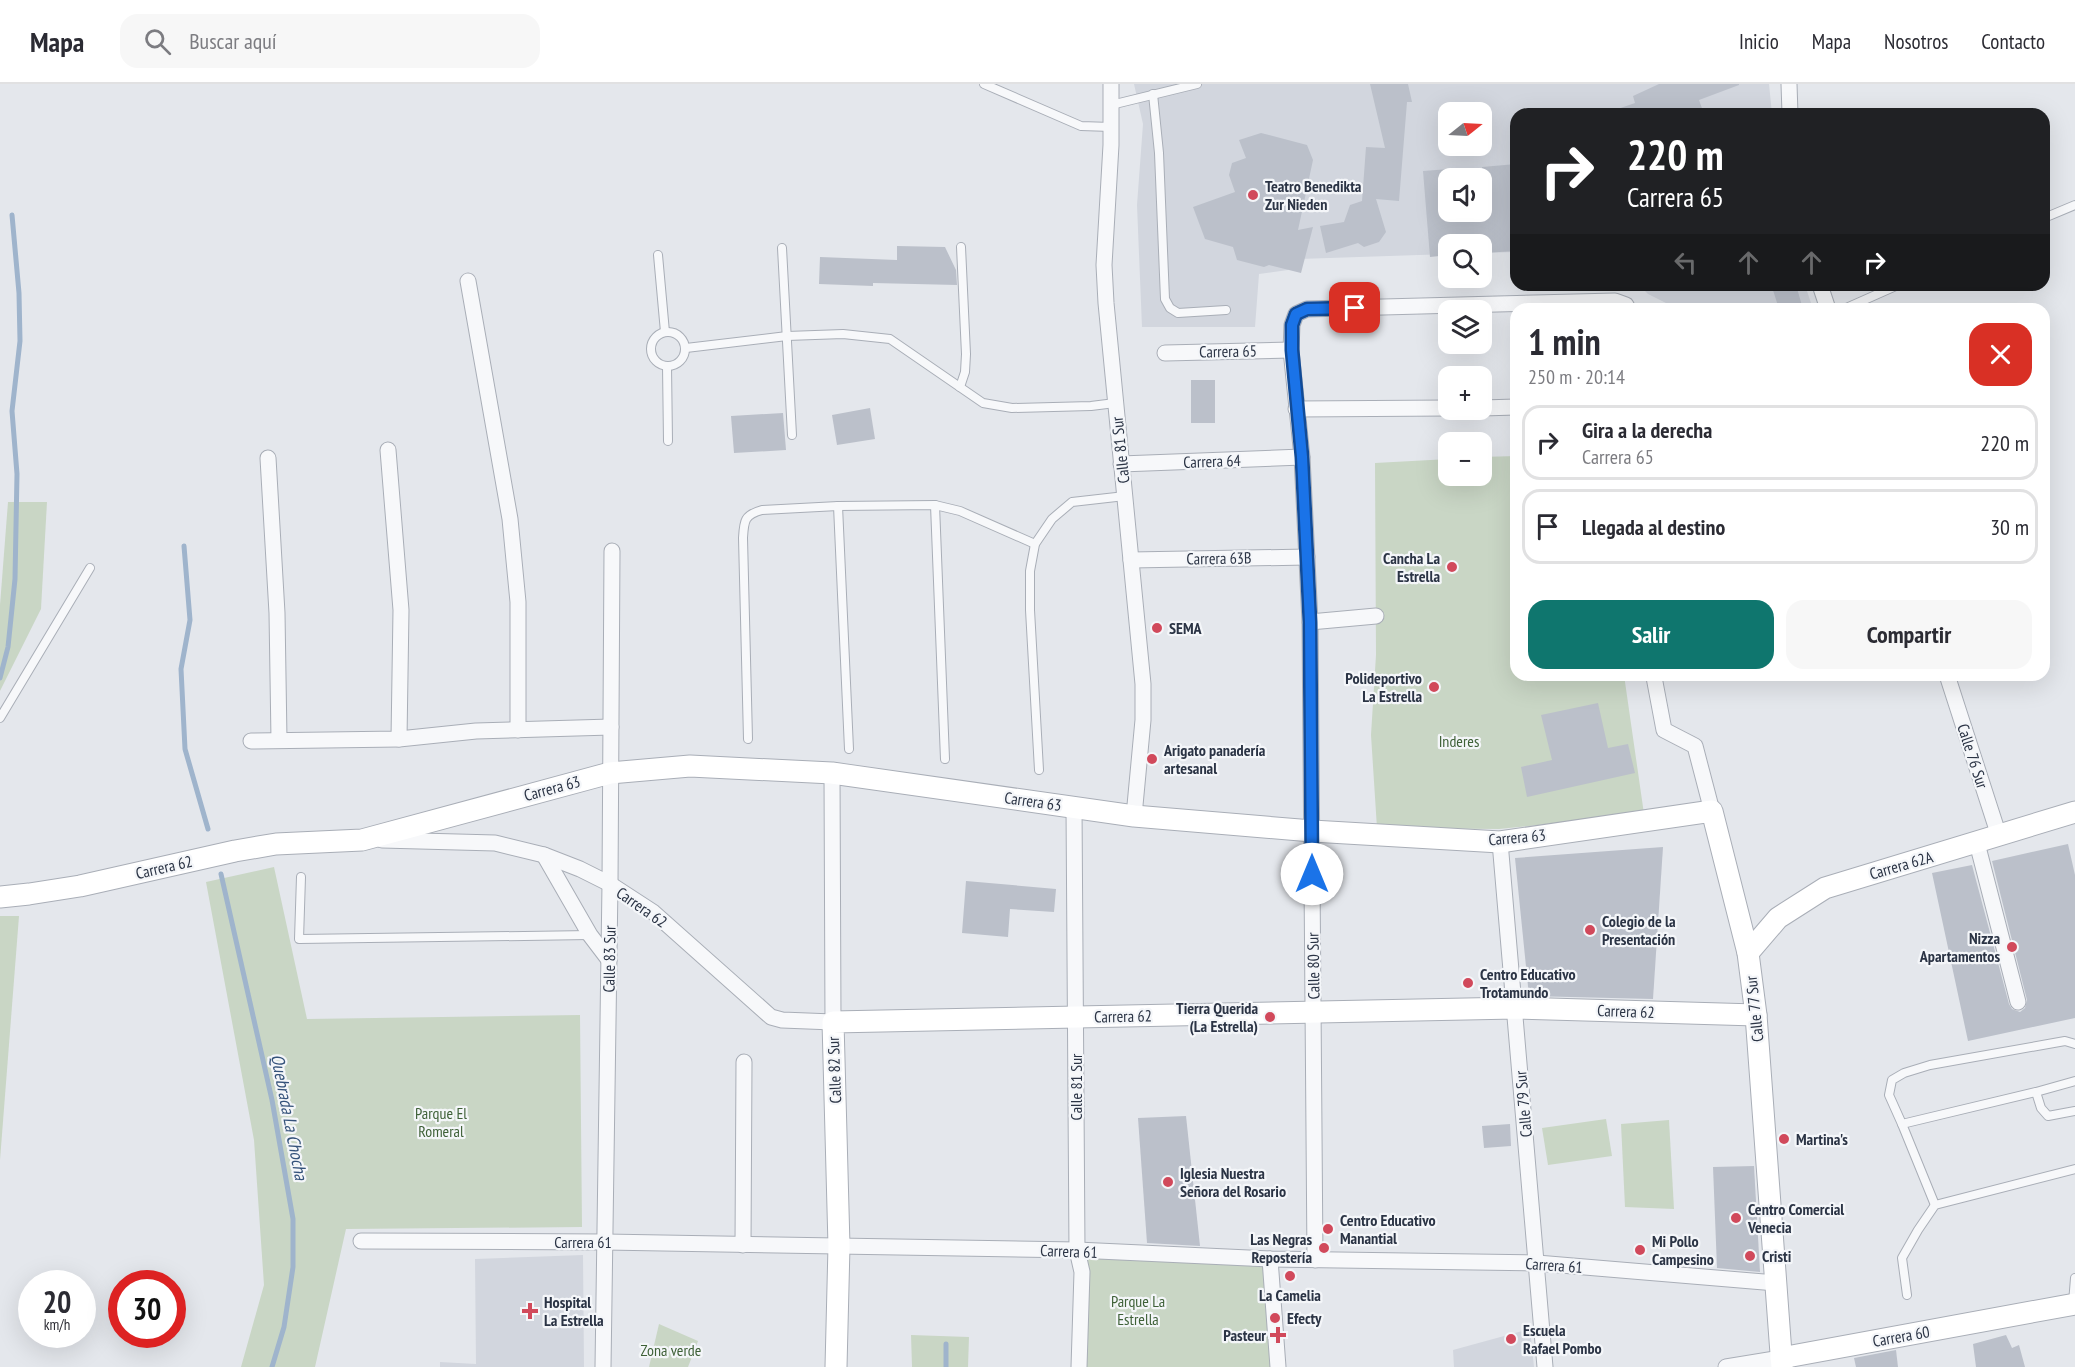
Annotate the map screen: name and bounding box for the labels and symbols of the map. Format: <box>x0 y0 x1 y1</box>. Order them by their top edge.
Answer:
north arrow <box>1438 102 1492 156</box>
place label: Teatro Benedikta Zur Nieden <box>1265 176 1362 214</box>
marker: Teatro Benedikta Zur Nieden <box>1246 188 1260 202</box>
pin <box>1329 282 1380 333</box>
street label: Carrera 65 <box>1199 340 1257 362</box>
street label: Calle 81 Sur <box>1106 415 1133 484</box>
street label: Carrera 64 <box>1183 450 1241 472</box>
street label: Carrera 63B <box>1186 547 1252 569</box>
place label: Cancha La Estrella <box>1383 548 1440 586</box>
marker: Cancha La Estrella <box>1445 560 1459 574</box>
place label: SEMA <box>1169 618 1203 638</box>
marker: SEMA <box>1150 621 1164 635</box>
place label: Polideportivo La Estrella <box>1345 668 1422 706</box>
marker: Polideportivo La Estrella <box>1427 680 1441 694</box>
street label: Calle 76 Sur <box>1953 721 1993 792</box>
park label: Inderes <box>1439 731 1479 751</box>
place label: Arigato panadería artesanal <box>1163 740 1266 778</box>
marker: Arigato panadería artesanal <box>1145 752 1159 766</box>
street label: Carrera 63 <box>522 771 582 805</box>
street label: Carrera 63 <box>1003 787 1063 815</box>
street label: Carrera 63 <box>1487 825 1547 849</box>
position arrow <box>1280 842 1344 906</box>
street label: Carrera 62A <box>1867 846 1935 884</box>
street label: Carrera 62 <box>134 851 194 883</box>
street label: Carrera 62 <box>613 882 671 932</box>
place label: Colegio de la Presentación <box>1602 911 1676 949</box>
marker: Colegio de la Presentación <box>1583 923 1597 937</box>
street label: Calle 83 Sur <box>598 925 620 993</box>
place label: Nizza Apartamentos <box>1919 928 2000 966</box>
street label: Calle 80 Sur <box>1302 932 1324 1000</box>
marker: Nizza Apartamentos <box>2005 940 2019 954</box>
place label: Centro Educativo Trotamundo <box>1480 964 1576 1002</box>
street label: Calle 77 Sur <box>1741 974 1767 1043</box>
marker: Centro Educativo Trotamundo <box>1461 976 1475 990</box>
place label: Tierra Querida (La Estrella) <box>1176 998 1258 1036</box>
street label: Carrera 62 <box>1597 1000 1655 1022</box>
street label: Carrera 62 <box>1094 1005 1152 1027</box>
marker: Tierra Querida (La Estrella) <box>1263 1010 1277 1024</box>
street label: Calle 82 Sur <box>823 1036 845 1104</box>
water label: Quebrada La Chocha <box>266 1052 313 1182</box>
street label: Calle 81 Sur <box>1066 1053 1086 1120</box>
street label: Calle 79 Sur <box>1510 1069 1536 1138</box>
park label: Parque El Romeral <box>415 1103 467 1141</box>
place label: Martina's <box>1796 1129 1848 1149</box>
marker: Martina's <box>1777 1132 1791 1146</box>
place label: Iglesia Nuestra Señora del Rosario <box>1180 1163 1286 1201</box>
marker: Iglesia Nuestra Señora del Rosario <box>1161 1175 1175 1189</box>
place label: Centro Comercial Venecia <box>1747 1199 1844 1237</box>
place label: Centro Educativo Manantial <box>1340 1210 1436 1248</box>
marker: Centro Comercial Venecia <box>1729 1211 1743 1225</box>
marker: Centro Educativo Manantial <box>1321 1222 1335 1236</box>
place label: Las Negras Repostería <box>1250 1229 1312 1267</box>
place label: Mi Pollo Campesino <box>1652 1231 1714 1269</box>
street label: Carrera 61 <box>554 1232 612 1252</box>
street label: Carrera 61 <box>1040 1240 1098 1262</box>
marker: Las Negras Repostería <box>1317 1241 1331 1255</box>
marker: Mi Pollo Campesino <box>1633 1243 1647 1257</box>
place label: Cristi <box>1762 1246 1792 1266</box>
marker: Cristi <box>1743 1249 1757 1263</box>
street label: Carrera 61 <box>1525 1253 1583 1277</box>
marker: La Camelia <box>1283 1269 1297 1283</box>
speed limit sign: 30 <box>108 1270 186 1348</box>
place label: La Camelia <box>1259 1285 1321 1305</box>
park label: Parque La Estrella <box>1111 1291 1165 1329</box>
place label: Hospital La Estrella <box>544 1292 604 1330</box>
marker: Hospital La Estrella <box>521 1302 539 1320</box>
place label: Efecty <box>1287 1308 1322 1328</box>
marker: Efecty <box>1268 1311 1282 1325</box>
place label: Escuela Rafael Pombo <box>1523 1320 1602 1358</box>
street label: Carrera 60 <box>1871 1321 1931 1351</box>
place label: Pasteur <box>1223 1325 1266 1345</box>
marker: Pasteur <box>1271 1328 1285 1342</box>
marker: Escuela Rafael Pombo <box>1504 1332 1518 1346</box>
park label: Zona verde <box>641 1340 701 1360</box>

